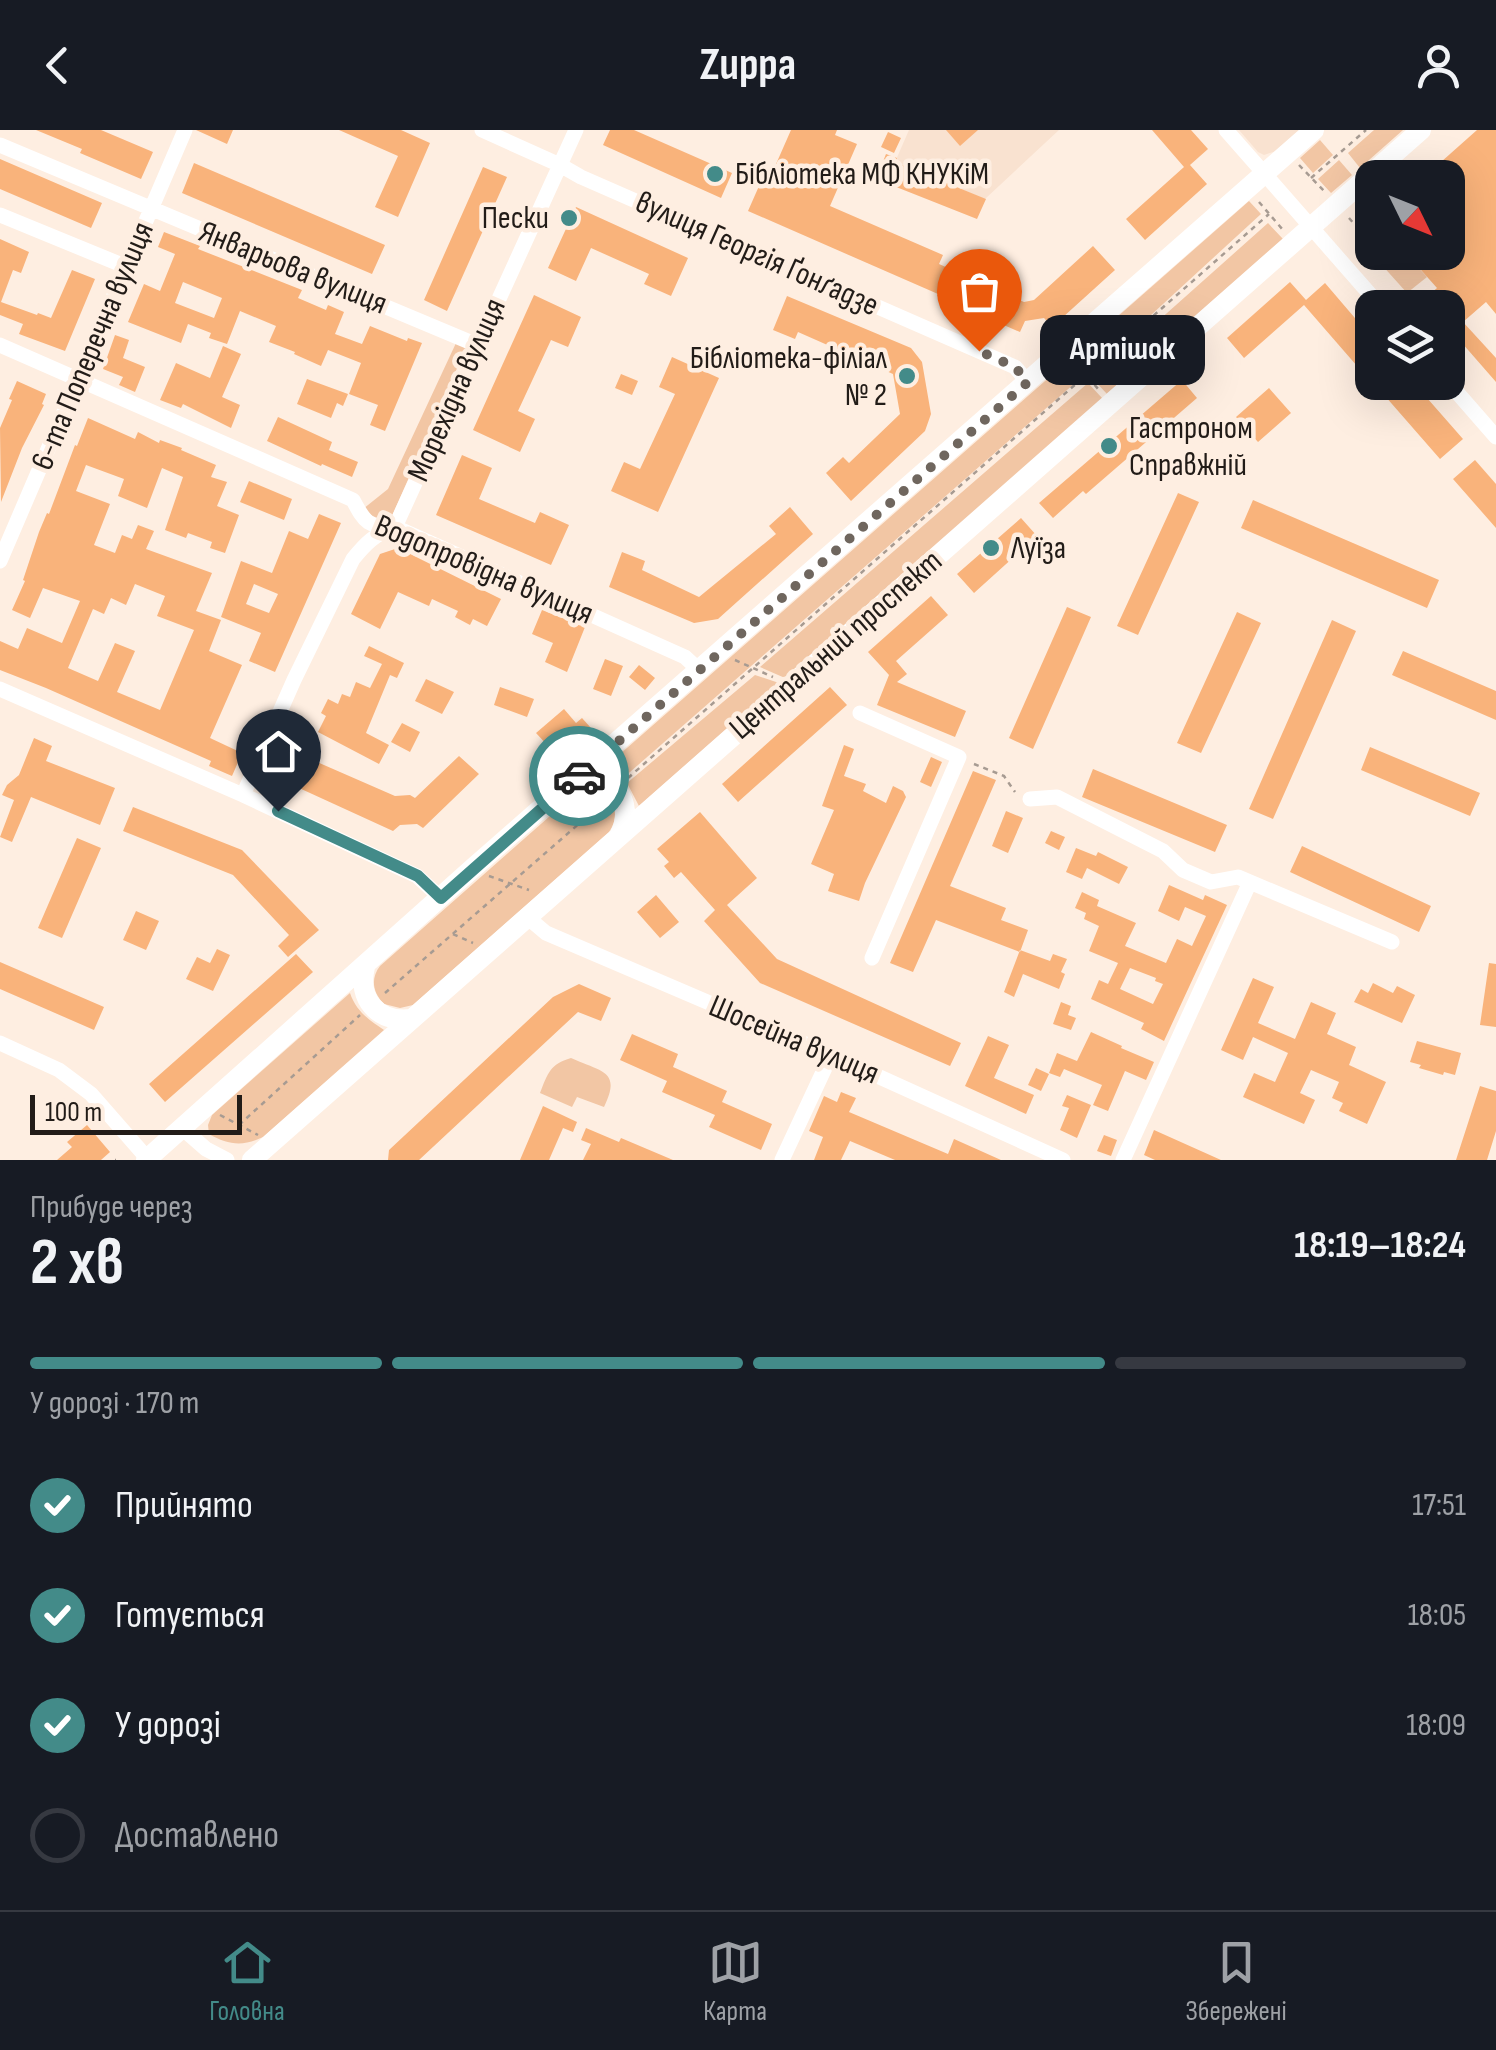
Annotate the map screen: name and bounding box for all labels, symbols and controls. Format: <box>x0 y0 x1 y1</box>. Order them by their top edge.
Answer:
icon: back <box>30 38 85 93</box>
text: Zuppa <box>700 38 796 93</box>
icon: person <box>1411 38 1466 93</box>
place label: Бібліотека МФ КНУКіМ <box>735 155 989 194</box>
north arrow <box>1355 160 1465 270</box>
map controls <box>1355 160 1465 400</box>
marker: Бібліотека МФ КНУКіМ <box>704 163 726 185</box>
street label: вулиця Георгія Ґонґадзе <box>629 183 885 325</box>
place label: Пески <box>482 199 549 238</box>
marker: Пески <box>558 207 580 229</box>
street label: Январьова вулиця <box>193 213 393 323</box>
street label: 6-та Поперечна вулиця <box>23 216 163 476</box>
pin <box>937 249 1022 352</box>
icon: bag <box>952 264 1007 319</box>
button: layers <box>1355 290 1465 400</box>
street label: Морехідна вулиця <box>399 292 515 488</box>
callout: Артішок <box>1039 316 1204 386</box>
text: Артішок <box>1070 330 1175 369</box>
place label: Бібліотека-філіал № 2 <box>690 339 888 415</box>
marker: Бібліотека-філіал № 2 <box>896 365 918 387</box>
place label: Гастроном Справжній <box>1129 409 1253 485</box>
marker: Гастроном Справжній <box>1098 435 1120 457</box>
street label: Водопровідна вулиця <box>369 506 599 634</box>
place label: Луїза <box>1010 529 1066 568</box>
marker: Луїза <box>980 537 1002 559</box>
street label: Центральний проспект <box>722 542 950 748</box>
pin <box>236 709 321 812</box>
icon: home <box>251 724 306 779</box>
courier <box>529 726 629 826</box>
icon: car <box>552 749 607 804</box>
street label: Шосейна вулиця <box>703 987 885 1093</box>
scale bar <box>30 1090 242 1134</box>
text: 100 m <box>45 1096 102 1129</box>
text: Прибуде через <box>30 1188 193 1227</box>
text: 18:19–18:24 <box>1294 1223 1466 1268</box>
text: 2 хв <box>30 1225 124 1303</box>
text: У дорозі · 170 m <box>30 1384 199 1423</box>
icon: check <box>30 1478 85 1533</box>
text: Прийнято <box>115 1483 253 1528</box>
text: 17:51 <box>1412 1486 1466 1525</box>
icon: check <box>30 1588 85 1643</box>
text: Готується <box>115 1593 265 1638</box>
text: 18:05 <box>1408 1596 1466 1635</box>
icon: check <box>30 1698 85 1753</box>
text: У дорозі <box>115 1703 221 1748</box>
text: 18:09 <box>1406 1706 1466 1745</box>
text: Доставлено <box>115 1813 279 1858</box>
tab: Головна <box>209 1935 285 2028</box>
tab: Карта <box>703 1935 767 2028</box>
tab: Збережені <box>1185 1935 1287 2028</box>

